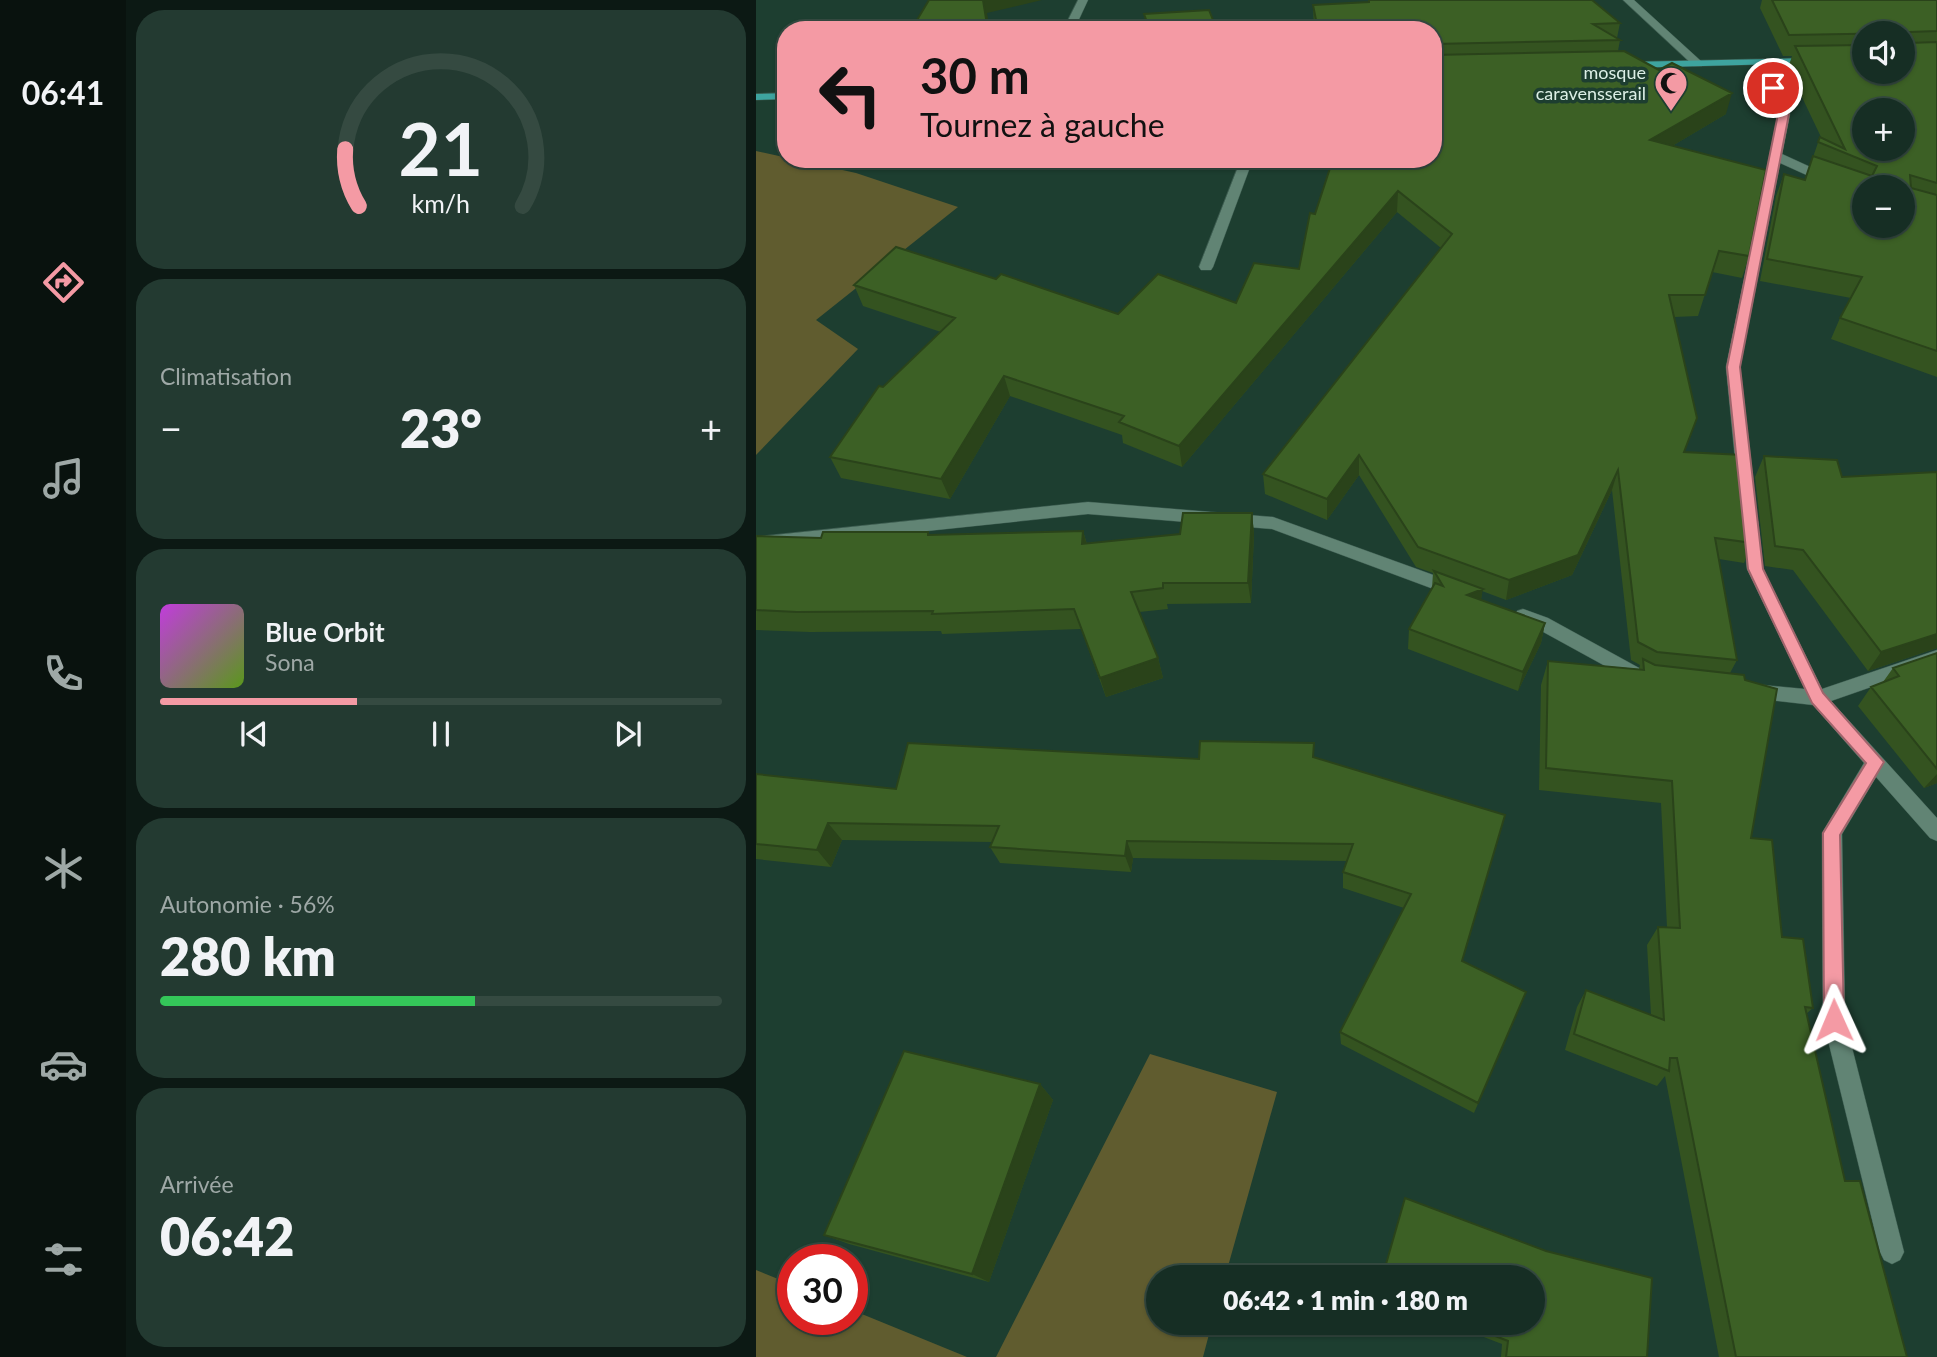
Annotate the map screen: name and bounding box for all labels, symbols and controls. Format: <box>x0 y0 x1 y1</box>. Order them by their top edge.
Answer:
map controls <box>1852 21 1915 238</box>
button: sound <box>1852 21 1915 84</box>
text: 30 m <box>920 46 1030 104</box>
icon: left <box>805 49 896 140</box>
pin <box>1743 58 1803 118</box>
place label: mosque caravensserail <box>1536 61 1646 104</box>
mosque icon: mosque caravensserail <box>1652 64 1690 113</box>
icon: arrive <box>1754 69 1792 107</box>
text: 06:41 <box>22 73 104 112</box>
button: + <box>1852 98 1915 161</box>
text: 21 <box>399 104 483 192</box>
text: Tournez à gauche <box>920 105 1165 144</box>
button: − <box>1852 175 1915 238</box>
text: km/h <box>412 188 470 218</box>
icon: directions <box>39 258 88 307</box>
text: Climatisation <box>160 362 292 390</box>
text: 23° <box>400 397 482 459</box>
text: − <box>160 405 182 451</box>
text: + <box>700 405 722 451</box>
icon: music <box>39 454 88 503</box>
text: Blue Orbit <box>265 616 385 648</box>
text: Sona <box>265 648 315 676</box>
icon: phone <box>39 649 88 698</box>
icon: previous <box>235 715 273 753</box>
icon: pause <box>422 715 460 753</box>
icon: next <box>609 715 647 753</box>
icon: climate <box>39 844 88 893</box>
text: Autonomie · 56% <box>160 890 335 918</box>
text: 280 km <box>160 925 336 987</box>
position arrow <box>1797 983 1871 1057</box>
icon: car <box>39 1040 88 1089</box>
text: Arrivée <box>160 1170 234 1198</box>
text: 06:42 <box>160 1205 294 1267</box>
icon: filters <box>39 1235 88 1284</box>
speed limit sign: 30 <box>777 1244 868 1335</box>
text: 06:42 · 1 min · 180 m <box>1223 1284 1468 1316</box>

